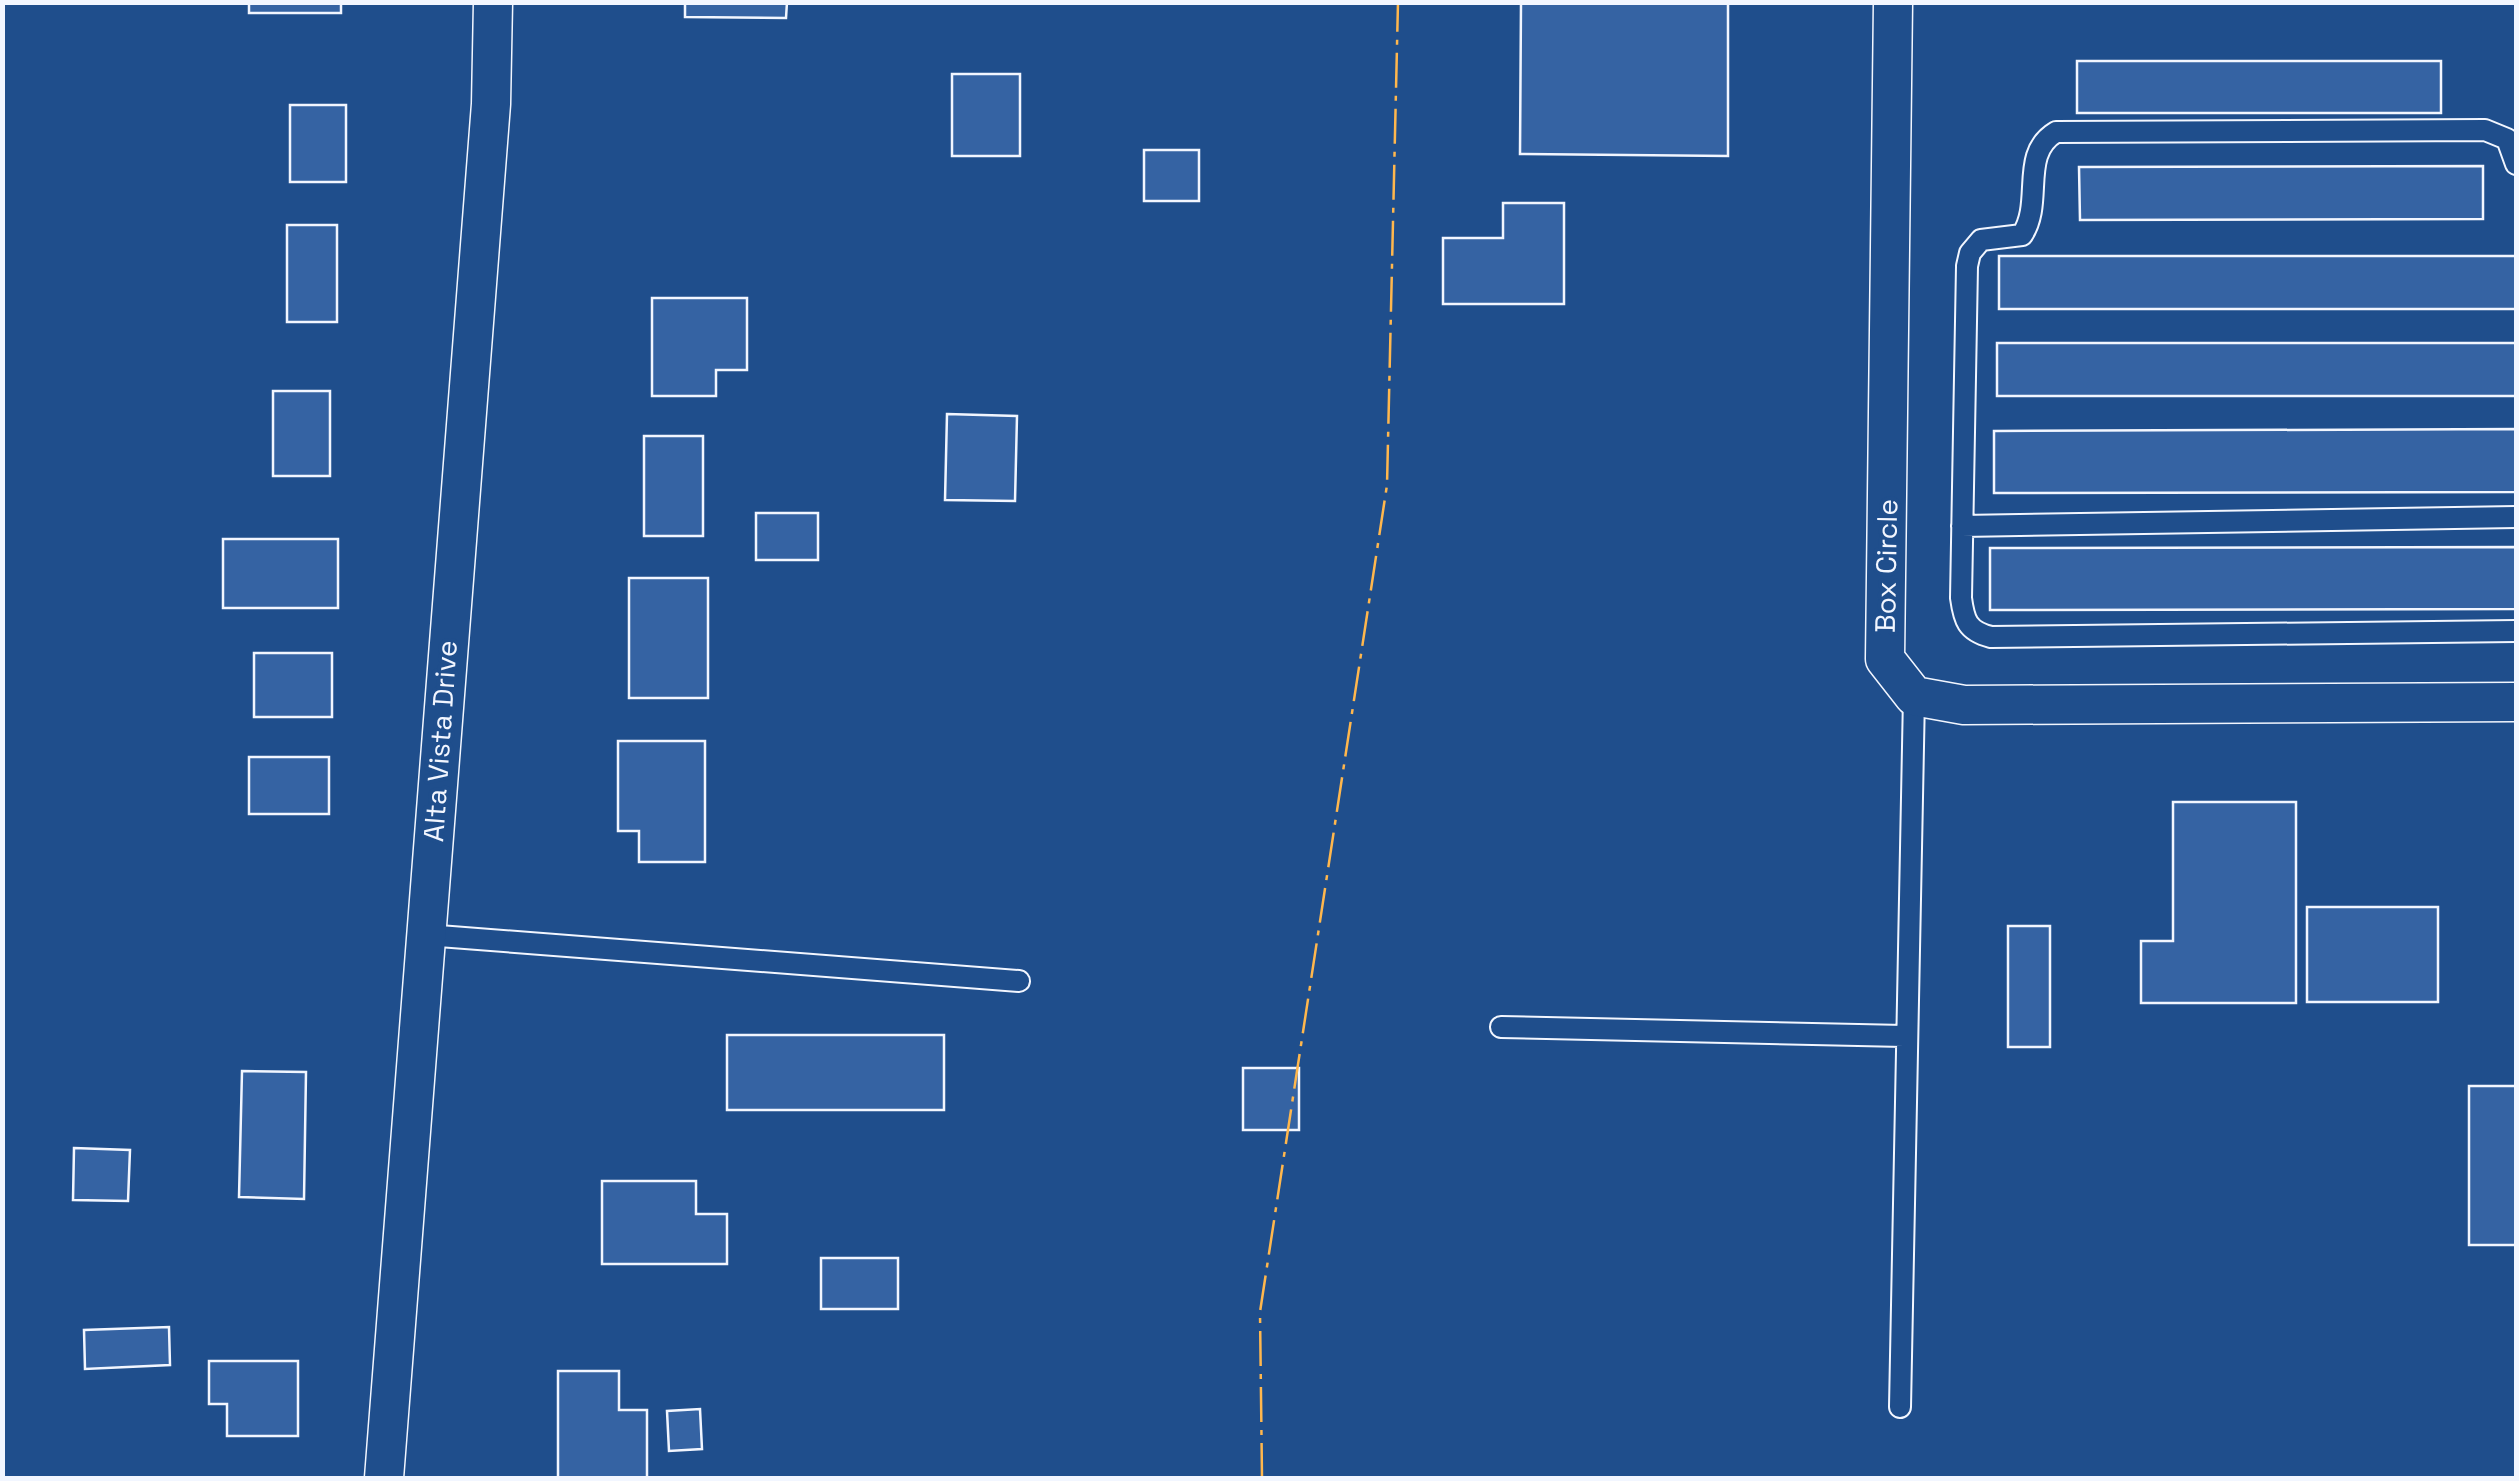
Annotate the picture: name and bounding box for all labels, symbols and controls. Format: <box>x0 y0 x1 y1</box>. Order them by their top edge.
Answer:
street label: Box Circle <box>1867 499 1905 633</box>
street label: Alta Vista Drive <box>415 639 465 843</box>

